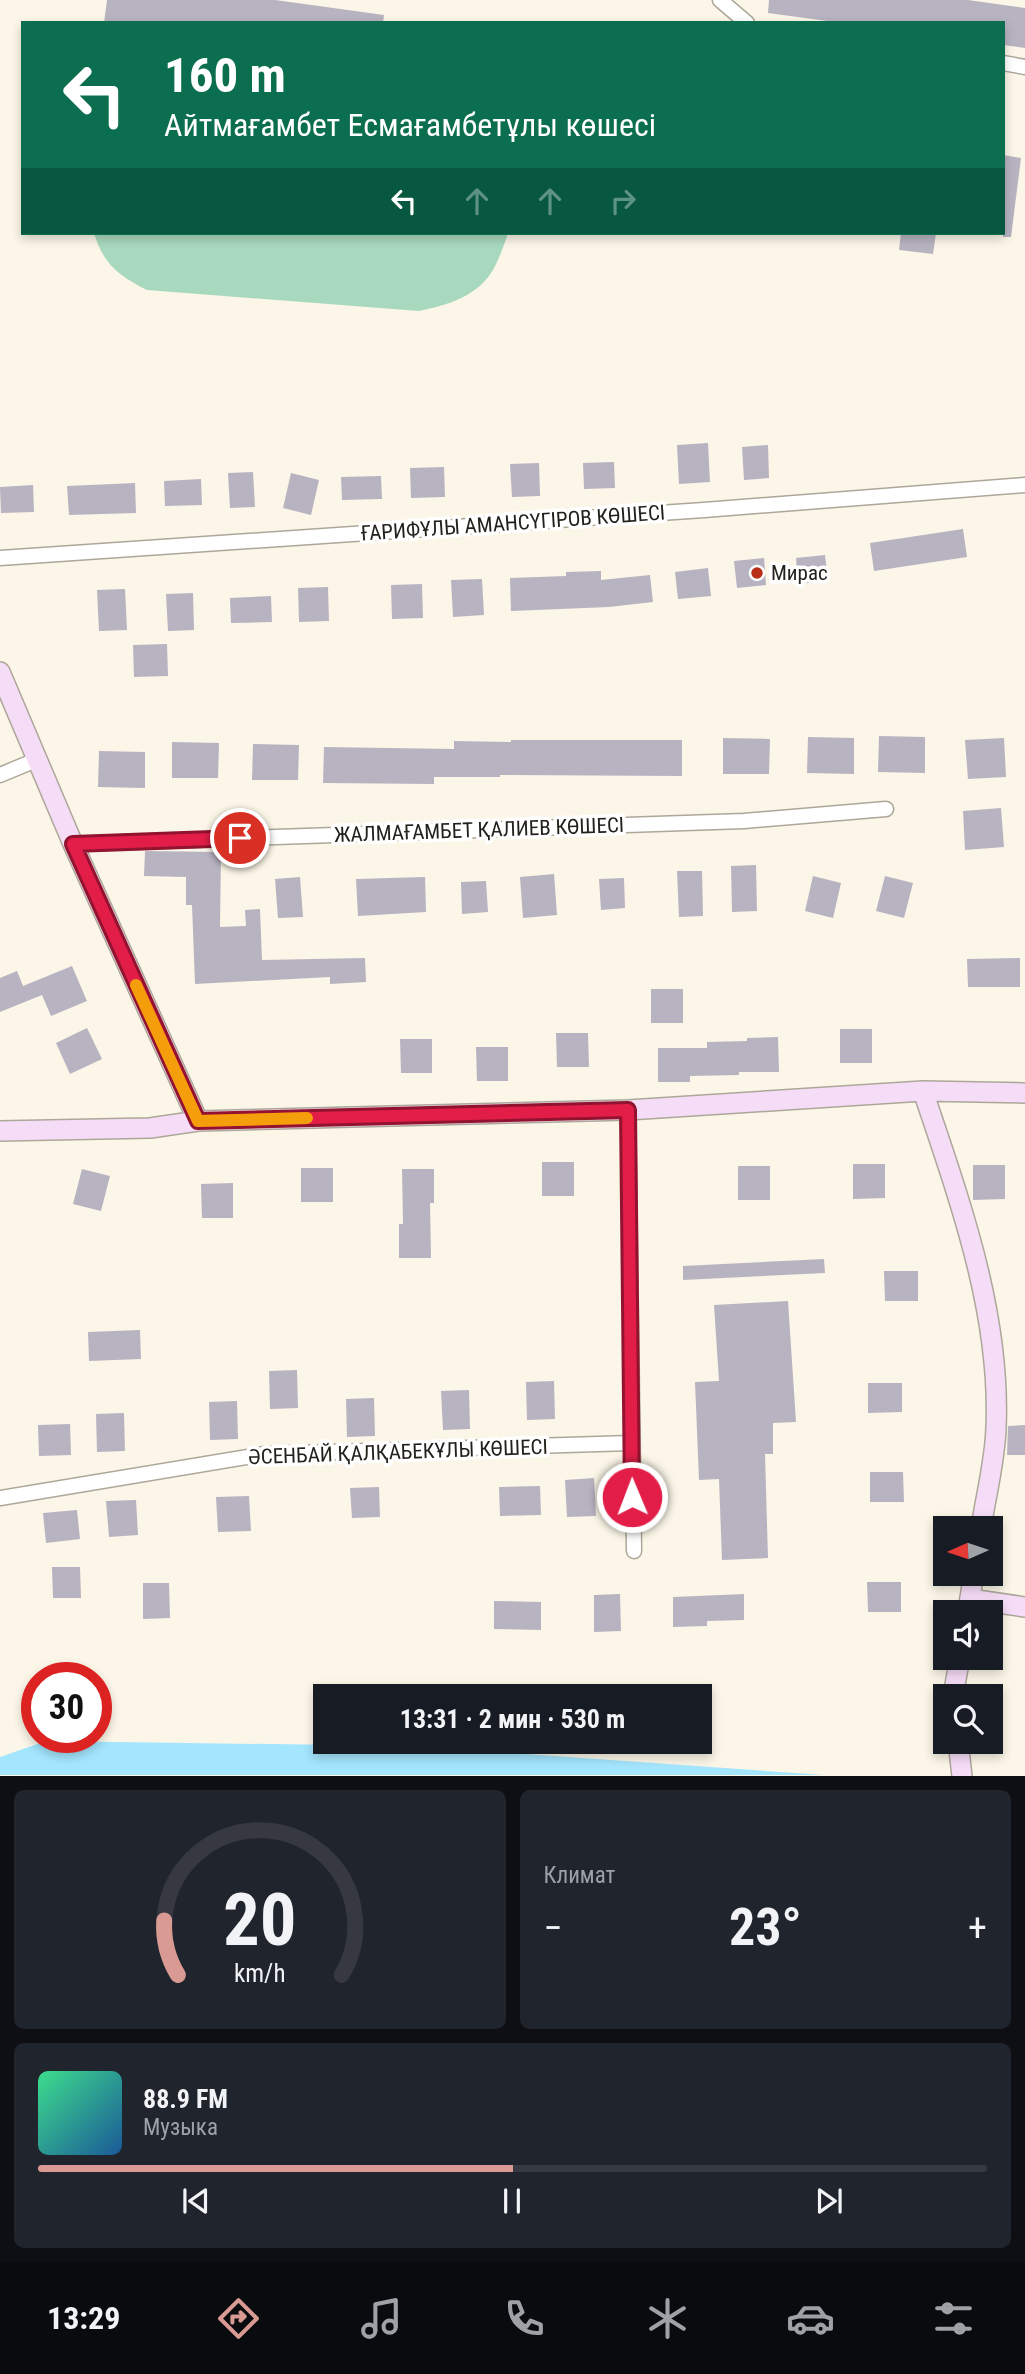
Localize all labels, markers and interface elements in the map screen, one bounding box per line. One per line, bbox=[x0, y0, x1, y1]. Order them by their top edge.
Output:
text: 160 m bbox=[164, 47, 286, 104]
icon: left bbox=[49, 49, 140, 140]
text: Айтмағамбет Есмағамбетұлы көшесі bbox=[164, 106, 656, 144]
icon: left bbox=[385, 182, 423, 220]
icon: ahead bbox=[458, 182, 496, 220]
icon: ahead bbox=[531, 182, 569, 220]
icon: right bbox=[604, 182, 642, 220]
street label: ҒАРИФҰЛЫ АМАНСҮГІРОВ КӨШЕСІ bbox=[360, 500, 666, 546]
place label: Мирас bbox=[771, 561, 828, 585]
marker: Мирас bbox=[749, 565, 765, 581]
pin bbox=[210, 808, 270, 868]
street label: ЖАЛМАҒАМБЕТ ҚАЛИЕВ КӨШЕСІ bbox=[334, 813, 624, 847]
icon: arrive bbox=[221, 819, 259, 857]
street label: ӘСЕНБАЙ ҚАЛҚАБЕКҰЛЫ КӨШЕСІ bbox=[248, 1435, 548, 1469]
position arrow bbox=[595, 1460, 669, 1534]
north arrow bbox=[933, 1516, 1003, 1586]
map controls bbox=[933, 1516, 1003, 1754]
button: sound bbox=[933, 1600, 1003, 1670]
speed limit sign: 30 bbox=[21, 1662, 112, 1753]
button: search bbox=[933, 1684, 1003, 1754]
text: 13:31 · 2 мин · 530 m bbox=[400, 1704, 625, 1734]
text: Климат bbox=[544, 1862, 615, 1889]
text: 20 bbox=[223, 1878, 297, 1964]
text: 23° bbox=[729, 1897, 802, 1958]
text: − bbox=[544, 1906, 563, 1950]
text: + bbox=[968, 1906, 987, 1950]
text: km/h bbox=[234, 1959, 285, 1988]
text: 88.9 FM bbox=[143, 2084, 228, 2114]
text: Музыка bbox=[143, 2114, 218, 2141]
icon: previous bbox=[177, 2182, 215, 2220]
icon: pause bbox=[493, 2182, 531, 2220]
icon: next bbox=[810, 2182, 848, 2220]
icon: directions bbox=[214, 2294, 263, 2343]
icon: music bbox=[357, 2294, 406, 2343]
icon: phone bbox=[500, 2294, 549, 2343]
icon: climate bbox=[643, 2294, 692, 2343]
icon: car bbox=[786, 2294, 835, 2343]
icon: filters bbox=[929, 2294, 978, 2343]
text: 13:29 bbox=[47, 2299, 120, 2337]

